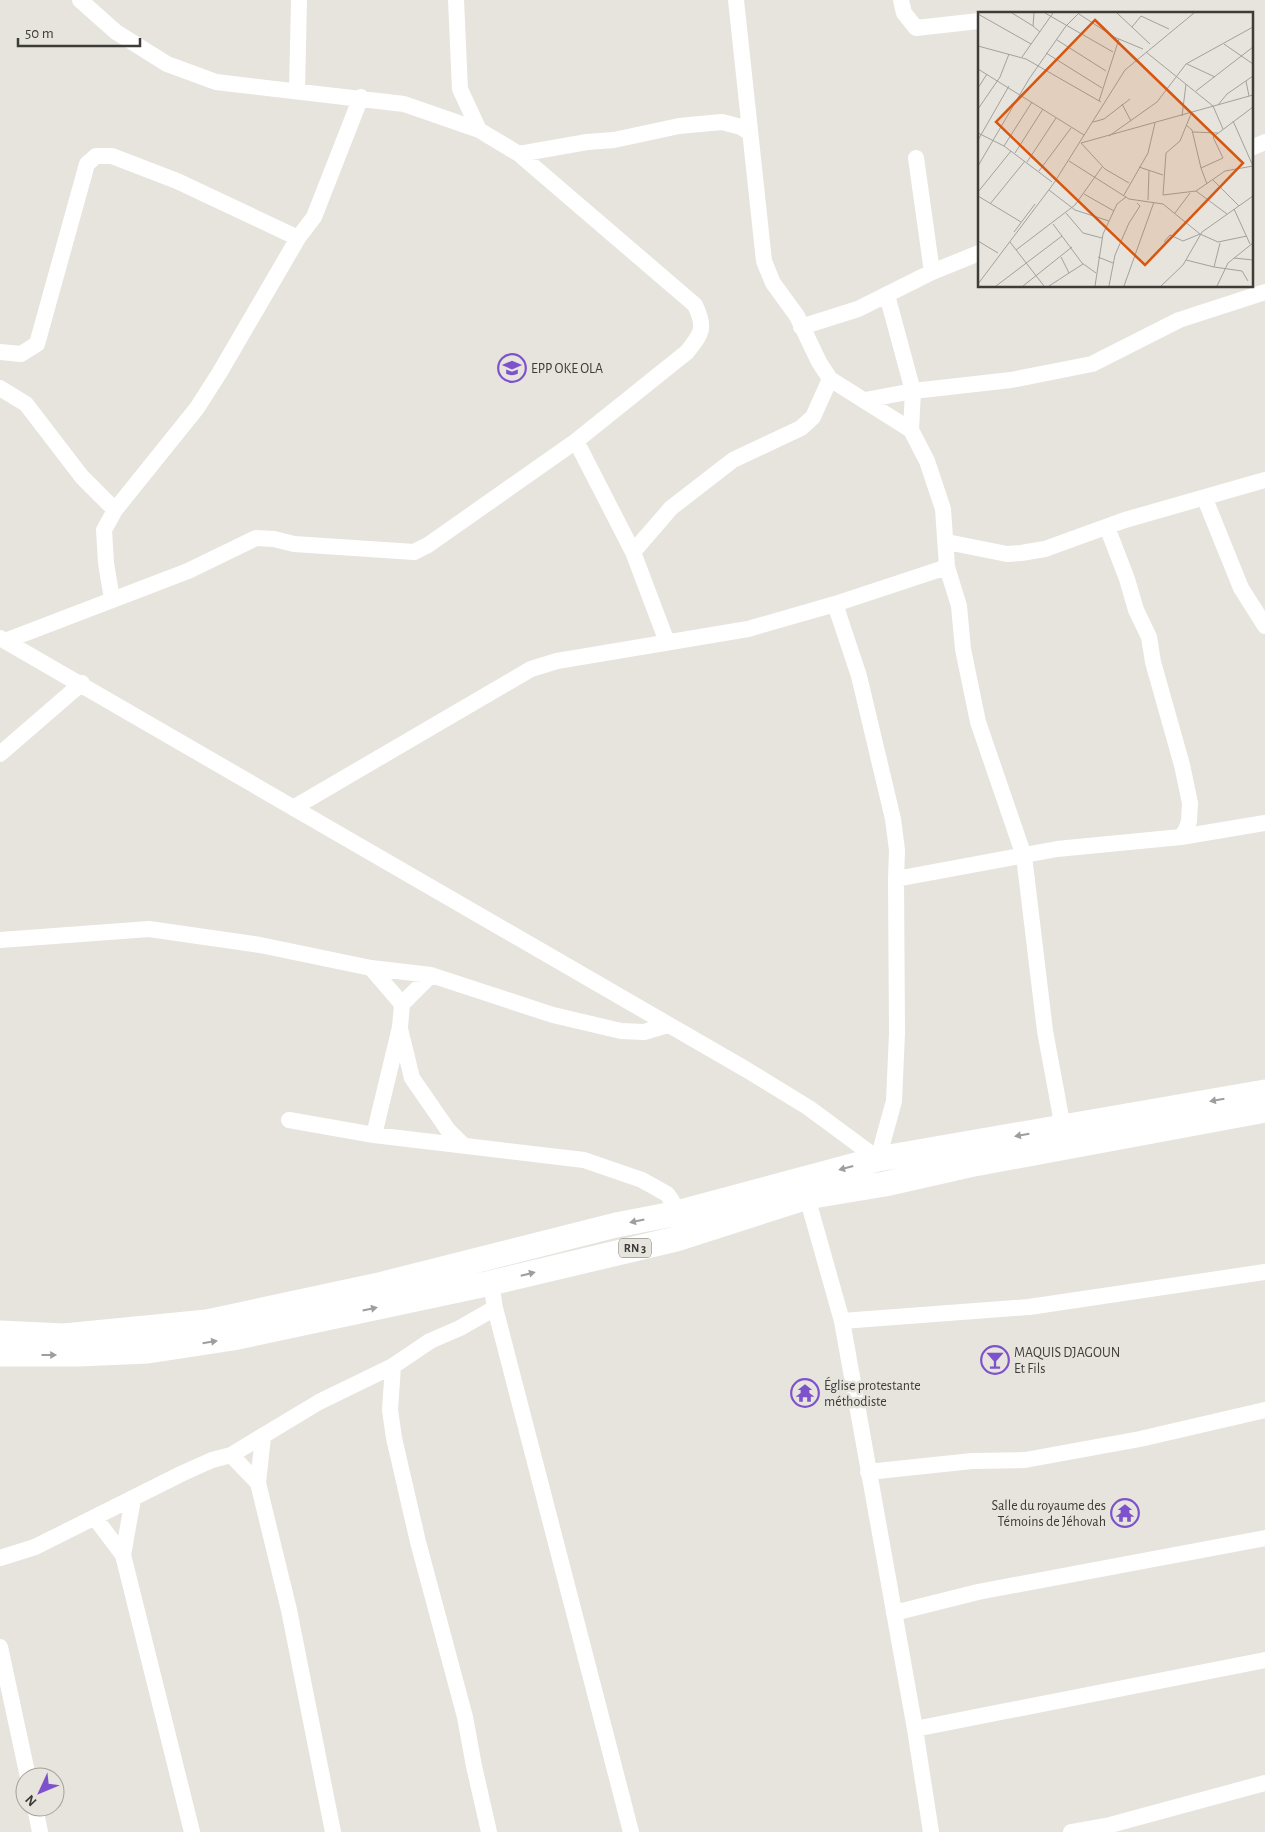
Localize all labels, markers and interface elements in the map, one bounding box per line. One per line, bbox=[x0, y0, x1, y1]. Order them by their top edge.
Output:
inset map bbox=[978, 12, 1252, 288]
scale bar bbox=[18, 15, 140, 47]
text: 50 m bbox=[25, 26, 54, 41]
school or university icon: EPP OKE OLA bbox=[497, 353, 527, 383]
place label: EPP OKE OLA bbox=[531, 362, 603, 376]
one-way arrow bbox=[1209, 1097, 1225, 1105]
one-way arrow bbox=[1014, 1131, 1030, 1139]
one-way arrow bbox=[838, 1164, 853, 1172]
one-way arrow bbox=[630, 1217, 645, 1225]
road number: RN 3 bbox=[619, 1238, 651, 1258]
one-way arrow bbox=[521, 1270, 536, 1278]
one-way arrow bbox=[362, 1305, 378, 1313]
one-way arrow bbox=[203, 1337, 219, 1345]
bar icon: MAQUIS DJAGOUN Et Fils bbox=[980, 1345, 1010, 1375]
place label: MAQUIS DJAGOUN Et Fils bbox=[1014, 1346, 1120, 1376]
one-way arrow bbox=[41, 1351, 57, 1359]
place label: Église protestante méthodiste bbox=[824, 1376, 921, 1409]
temple icon: Église protestante méthodiste bbox=[790, 1378, 820, 1408]
temple icon: Salle du royaume des Témoins de Jéhovah bbox=[1110, 1498, 1140, 1528]
place label: Salle du royaume des Témoins de Jéhovah bbox=[992, 1499, 1106, 1529]
north arrow bbox=[15, 1767, 65, 1817]
text: N bbox=[23, 1792, 40, 1809]

